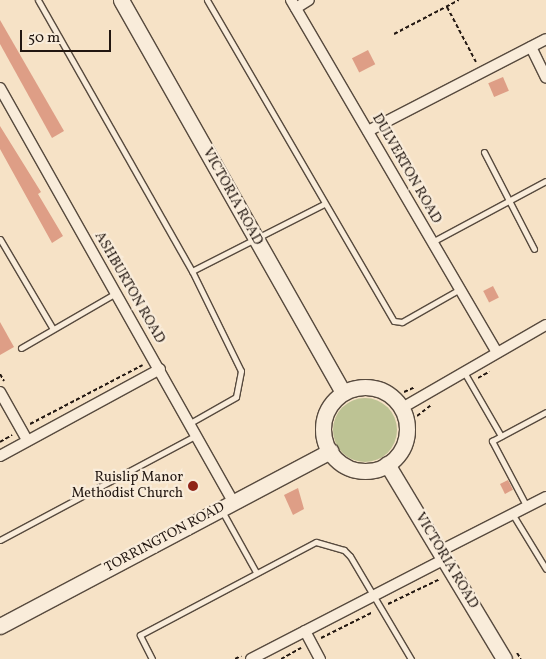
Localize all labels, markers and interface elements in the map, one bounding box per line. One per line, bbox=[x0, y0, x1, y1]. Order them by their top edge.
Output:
scale bar bbox=[22, 20, 114, 52]
text: 50 m bbox=[28, 28, 60, 49]
street label: DULVERTON ROAD bbox=[368, 111, 444, 227]
street label: VICTORIA ROAD bbox=[198, 145, 266, 249]
street label: ASHBURTON ROAD bbox=[90, 229, 168, 347]
place label: Ruislip Manor Methodist Church bbox=[72, 470, 183, 502]
marker: Ruislip Manor Methodist Church bbox=[187, 480, 199, 492]
street label: TORRINGTON ROAD bbox=[102, 499, 228, 577]
street label: VICTORIA ROAD bbox=[411, 510, 481, 612]

